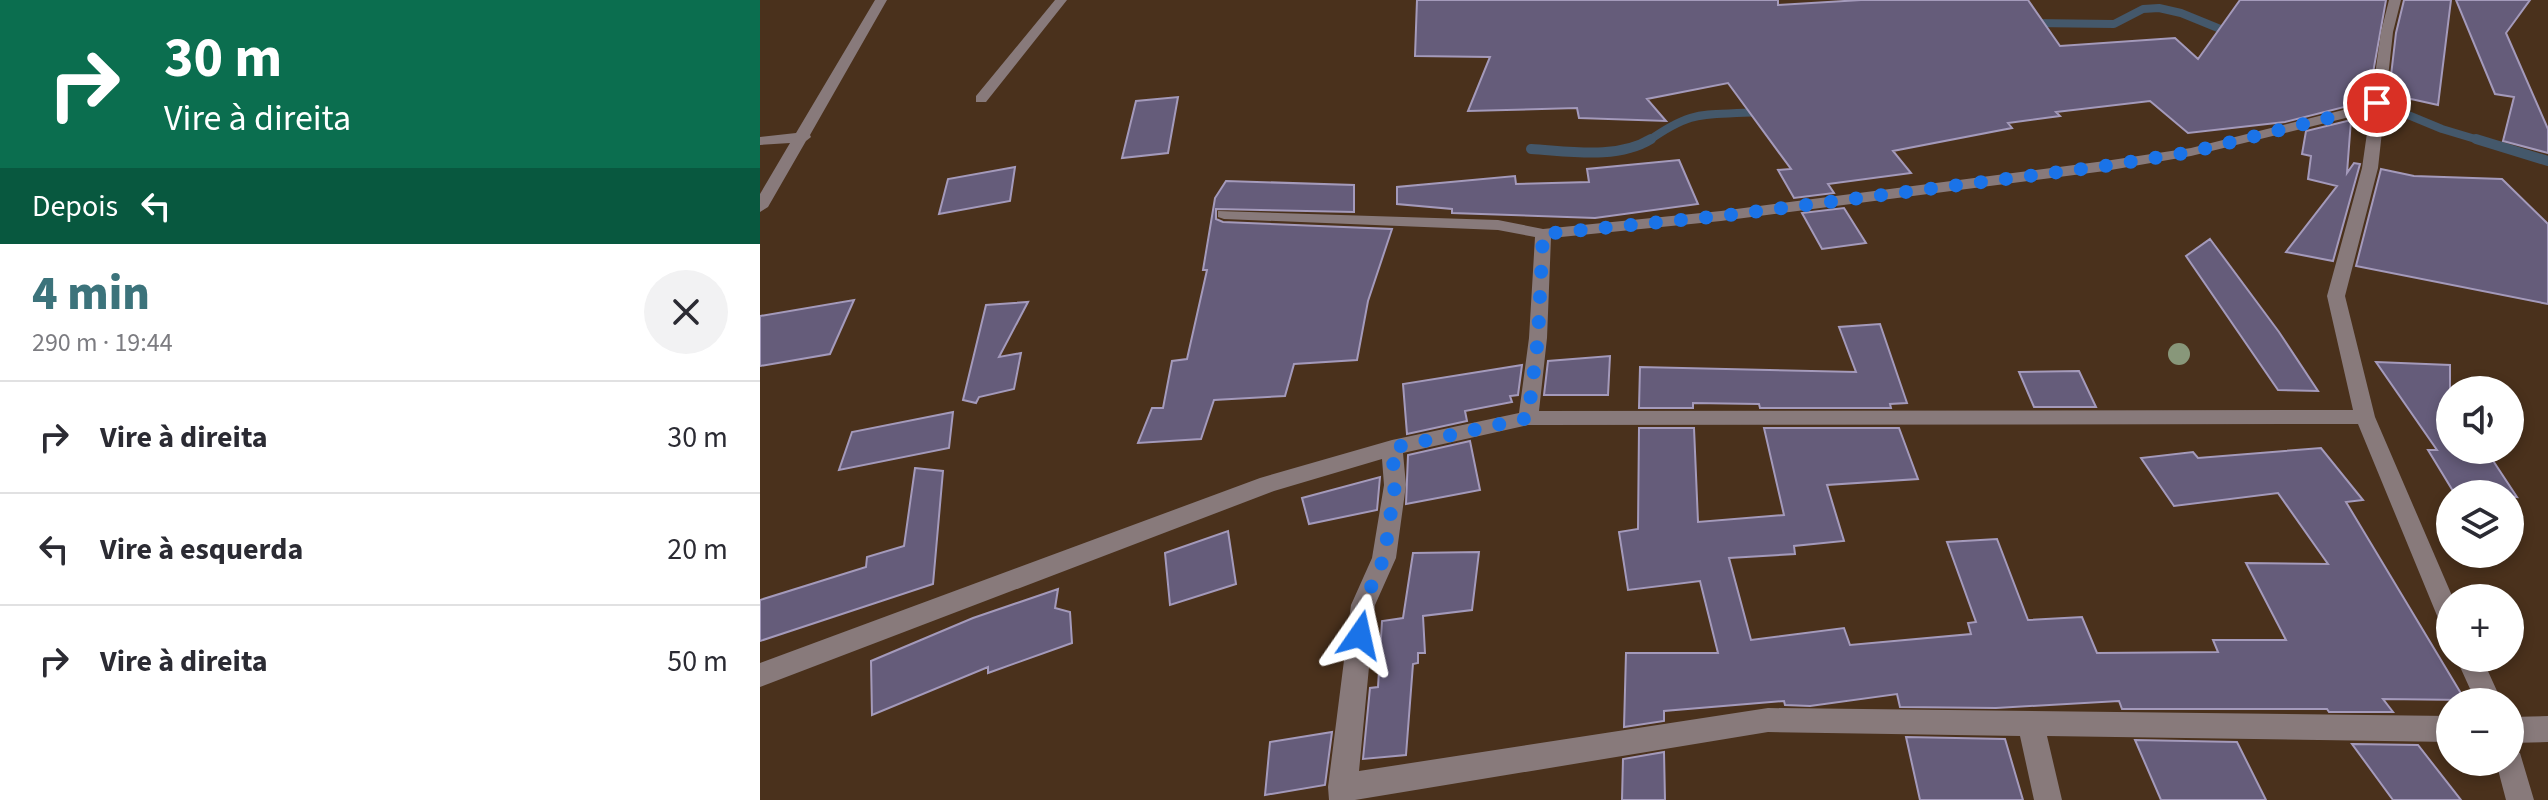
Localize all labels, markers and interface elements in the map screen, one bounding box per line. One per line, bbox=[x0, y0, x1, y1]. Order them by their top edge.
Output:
text: 30 m bbox=[164, 19, 282, 98]
icon: right bbox=[32, 32, 136, 136]
pin bbox=[2343, 69, 2411, 137]
icon: arrive bbox=[2355, 81, 2399, 125]
text: Vire à direita bbox=[164, 93, 351, 144]
icon: left bbox=[134, 184, 178, 228]
text: Depois bbox=[32, 185, 118, 228]
text: 4 min bbox=[32, 260, 150, 328]
button: close bbox=[644, 270, 728, 354]
text: 290 m · 19:44 bbox=[32, 324, 173, 361]
map controls bbox=[2436, 376, 2524, 776]
button: sound bbox=[2436, 376, 2524, 464]
icon: right bbox=[32, 415, 76, 459]
text: Vire à direita bbox=[100, 416, 268, 459]
text: 30 m bbox=[667, 416, 728, 459]
button: layers bbox=[2436, 480, 2524, 568]
icon: left bbox=[32, 527, 76, 571]
text: Vire à esquerda bbox=[100, 528, 303, 571]
text: 20 m bbox=[667, 528, 728, 571]
button: + bbox=[2436, 584, 2524, 672]
position arrow bbox=[1318, 593, 1402, 677]
icon: right bbox=[32, 639, 76, 683]
text: Vire à direita bbox=[100, 640, 268, 683]
text: 50 m bbox=[667, 640, 728, 683]
button: − bbox=[2436, 688, 2524, 776]

